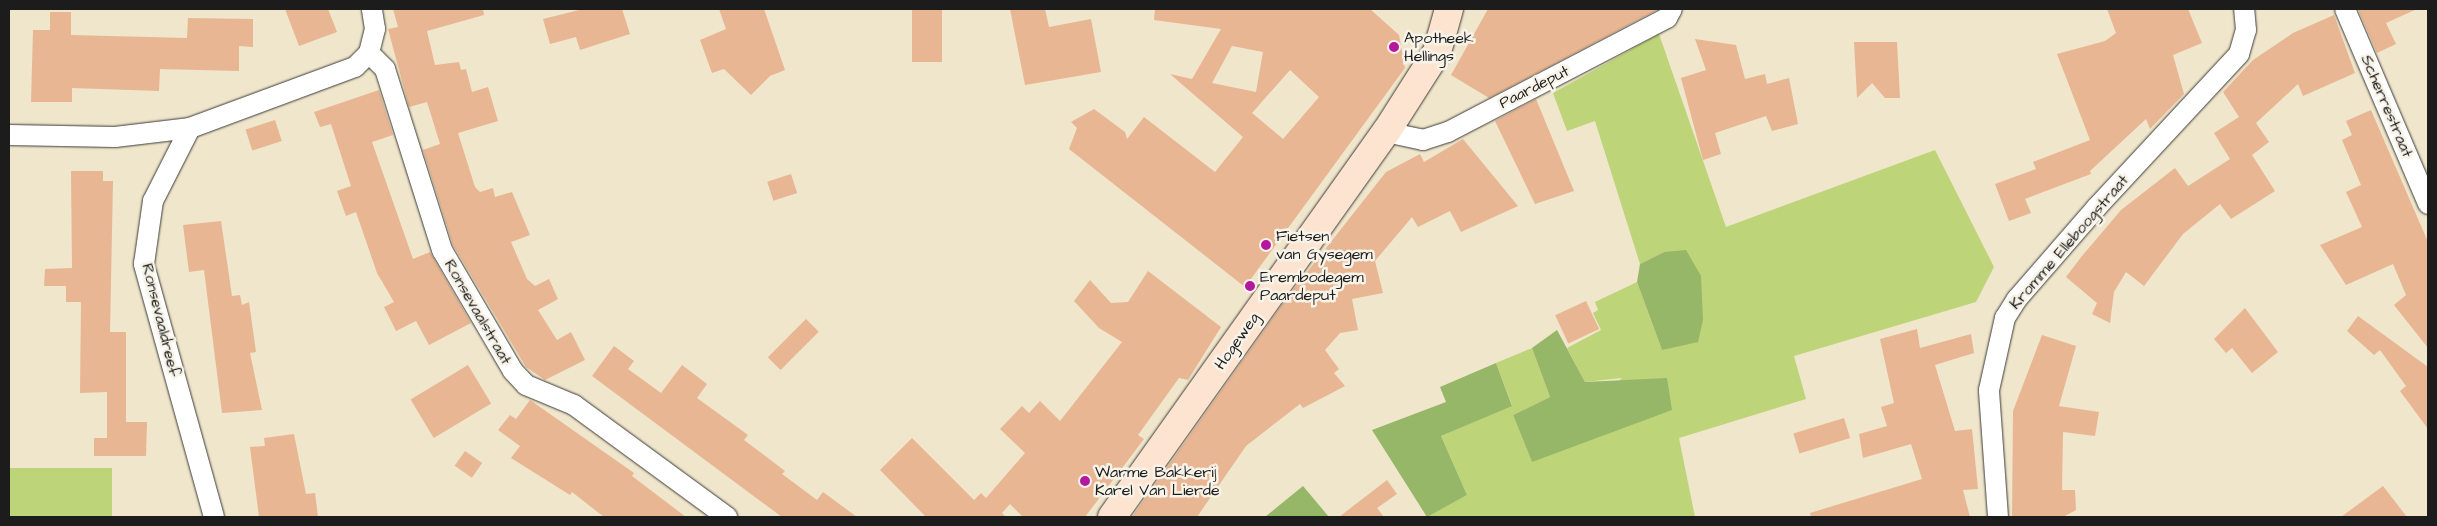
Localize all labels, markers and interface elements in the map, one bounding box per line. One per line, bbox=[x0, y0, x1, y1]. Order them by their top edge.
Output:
place label: Apotheek Hellings bbox=[1404, 28, 1474, 66]
marker: Apotheek Hellings bbox=[1388, 41, 1400, 53]
street label: Scherrestraat bbox=[2357, 52, 2417, 160]
street label: Paardeput bbox=[1496, 61, 1572, 113]
street label: Kromme Elleboogstraat bbox=[2005, 171, 2133, 313]
place label: Fietsen van Gysegem bbox=[1276, 226, 1373, 264]
marker: Fietsen van Gysegem bbox=[1260, 239, 1272, 251]
street label: Ronsevaalstraat bbox=[440, 256, 516, 368]
street label: Ronsevaaldreef bbox=[138, 261, 184, 379]
place label: Erembodegem Paardeput bbox=[1260, 267, 1364, 305]
marker: Erembodegem Paardeput bbox=[1244, 280, 1256, 292]
street label: Hogeweg bbox=[1210, 309, 1264, 373]
place label: Warme Bakkerij Karel Van Lierde bbox=[1095, 462, 1220, 500]
marker: Warme Bakkerij Karel Van Lierde bbox=[1079, 475, 1091, 487]

